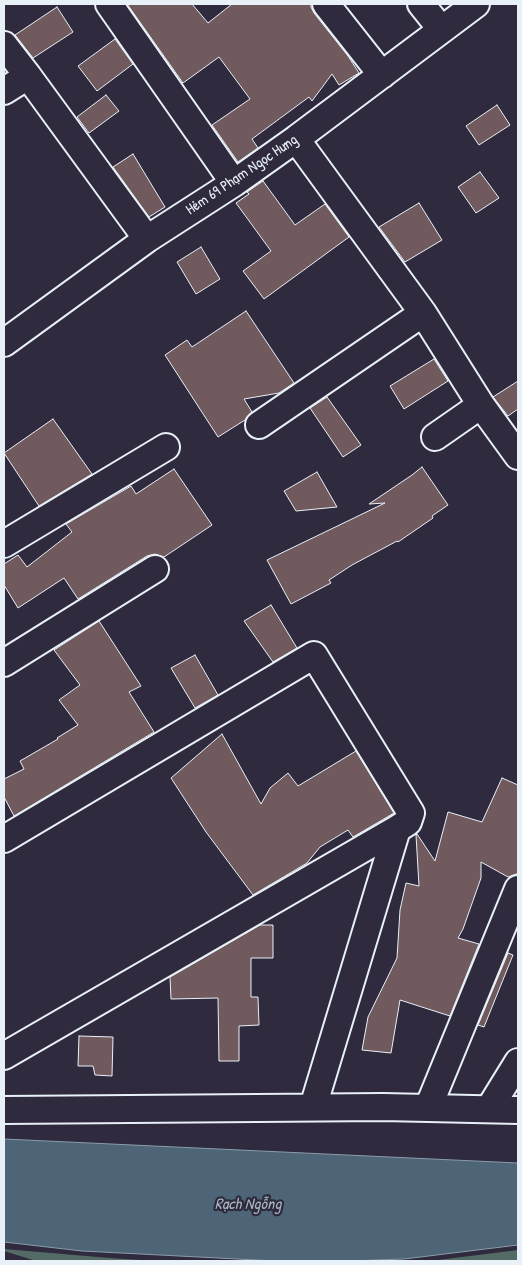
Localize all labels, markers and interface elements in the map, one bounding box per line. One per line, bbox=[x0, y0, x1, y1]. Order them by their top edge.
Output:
street label: Hẻm 69 Phạm Ngọc Hưng bbox=[183, 131, 301, 219]
water label: Rạch Ngỗng bbox=[215, 1195, 281, 1215]

